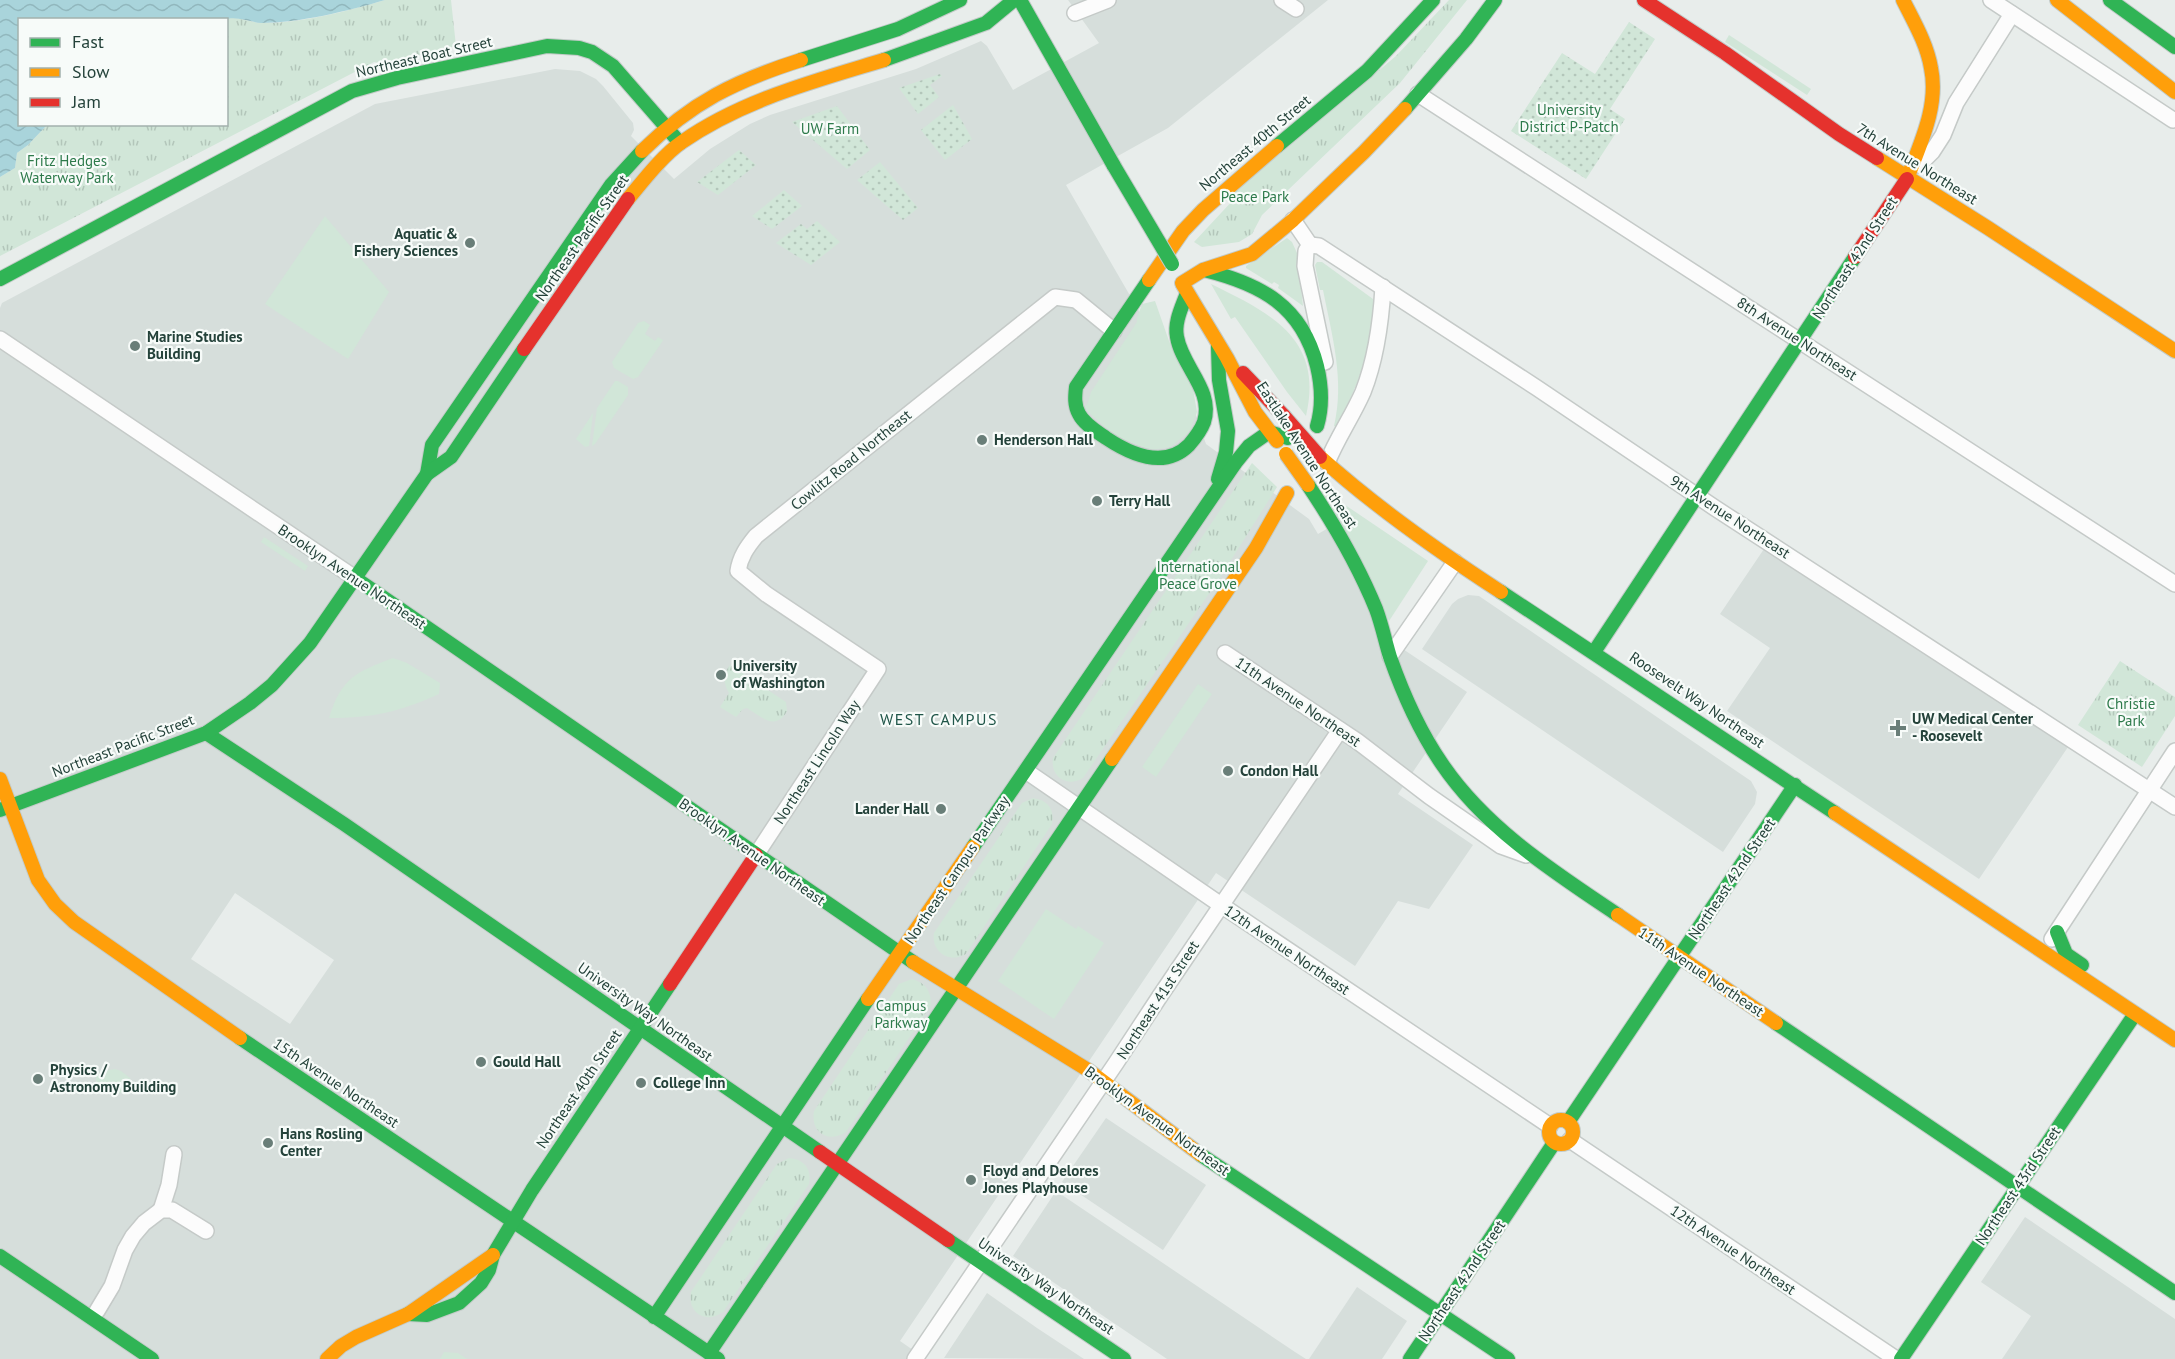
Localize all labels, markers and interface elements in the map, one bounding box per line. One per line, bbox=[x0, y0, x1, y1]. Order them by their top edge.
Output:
legend bbox=[18, 18, 228, 126]
text: Fast bbox=[72, 30, 104, 53]
street label: Northeast Boat Street bbox=[354, 32, 494, 81]
text: Slow bbox=[72, 60, 110, 83]
text: Jam bbox=[71, 90, 101, 113]
street label: Northeast 40th Street bbox=[1195, 91, 1314, 195]
park label: University District P-Patch bbox=[1519, 100, 1619, 136]
park label: UW Farm bbox=[801, 119, 859, 138]
street label: 7th Avenue Northeast bbox=[1853, 119, 1981, 208]
park label: Fritz Hedges Waterway Park bbox=[20, 151, 115, 187]
street label: Northeast Pacific Street bbox=[531, 171, 632, 305]
park label: Peace Park bbox=[1221, 187, 1290, 206]
street label: Northeast 42nd Street bbox=[1808, 193, 1901, 323]
place label: Aquatic & Fishery Sciences bbox=[354, 224, 458, 260]
marker: Aquatic & Fishery Sciences bbox=[463, 236, 477, 250]
street label: 8th Avenue Northeast bbox=[1734, 293, 1861, 384]
place label: Marine Studies Building bbox=[147, 327, 243, 363]
marker: Marine Studies Building bbox=[128, 339, 142, 353]
street label: Eastlake Avenue Northeast bbox=[1253, 378, 1362, 532]
street label: Cowlitz Road Northeast bbox=[786, 405, 915, 514]
place label: Henderson Hall bbox=[994, 430, 1094, 449]
marker: Henderson Hall bbox=[975, 433, 989, 447]
street label: 9th Avenue Northeast bbox=[1667, 471, 1794, 562]
place label: Terry Hall bbox=[1109, 491, 1171, 510]
marker: Terry Hall bbox=[1090, 494, 1104, 508]
street label: Brooklyn Avenue Northeast bbox=[275, 520, 430, 633]
park label: International Peace Grove bbox=[1156, 557, 1240, 593]
street label: Roosevelt Way Northeast bbox=[1626, 647, 1768, 752]
street label: 11th Avenue Northeast bbox=[1232, 652, 1365, 751]
place label: University of Washington bbox=[733, 656, 825, 692]
marker: University of Washington bbox=[714, 668, 728, 682]
park label: Christie Park bbox=[2107, 694, 2155, 730]
street label: Northeast Lincoln Way bbox=[769, 696, 864, 827]
district label: WEST CAMPUS bbox=[880, 709, 998, 729]
place label: UW Medical Center - Roosevelt bbox=[1912, 709, 2034, 745]
street label: Northeast Pacific Street bbox=[49, 710, 196, 781]
marker: UW Medical Center - Roosevelt bbox=[1889, 719, 1907, 737]
place label: Condon Hall bbox=[1240, 761, 1319, 780]
marker: Condon Hall bbox=[1221, 764, 1235, 778]
street label: Northeast Campus Parkway bbox=[900, 792, 1013, 948]
street label: Brooklyn Avenue Northeast bbox=[675, 794, 829, 909]
place label: Lander Hall bbox=[855, 799, 930, 818]
marker: Lander Hall bbox=[934, 802, 948, 816]
street label: Northeast 42nd Street bbox=[1684, 814, 1779, 943]
street label: 12th Avenue Northeast bbox=[1221, 900, 1354, 999]
street label: 11th Avenue Northeast bbox=[1635, 922, 1768, 1021]
street label: Northeast 41st Street bbox=[1112, 937, 1203, 1063]
street label: University Way Northeast bbox=[574, 958, 716, 1065]
park label: Campus Parkway bbox=[874, 996, 928, 1032]
street label: Northeast 40th Street bbox=[532, 1026, 625, 1152]
street label: 15th Avenue Northeast bbox=[270, 1033, 403, 1132]
place label: Gould Hall bbox=[493, 1052, 561, 1071]
marker: Gould Hall bbox=[474, 1055, 488, 1069]
place label: Physics / Astronomy Building bbox=[50, 1060, 176, 1096]
street label: Brooklyn Avenue Northeast bbox=[1081, 1062, 1233, 1180]
marker: Physics / Astronomy Building bbox=[31, 1072, 45, 1086]
place label: College Inn bbox=[653, 1073, 725, 1092]
marker: College Inn bbox=[634, 1076, 648, 1090]
street label: Northeast 43rd Street bbox=[1971, 1123, 2064, 1249]
place label: Hans Rosling Center bbox=[280, 1124, 363, 1160]
marker: Hans Rosling Center bbox=[261, 1136, 275, 1150]
place label: Floyd and Delores Jones Playhouse bbox=[982, 1161, 1098, 1197]
marker: Floyd and Delores Jones Playhouse bbox=[964, 1173, 978, 1187]
street label: 12th Avenue Northeast bbox=[1667, 1200, 1800, 1299]
street label: Northeast 42nd Street bbox=[1414, 1216, 1509, 1345]
street label: University Way Northeast bbox=[974, 1233, 1118, 1338]

